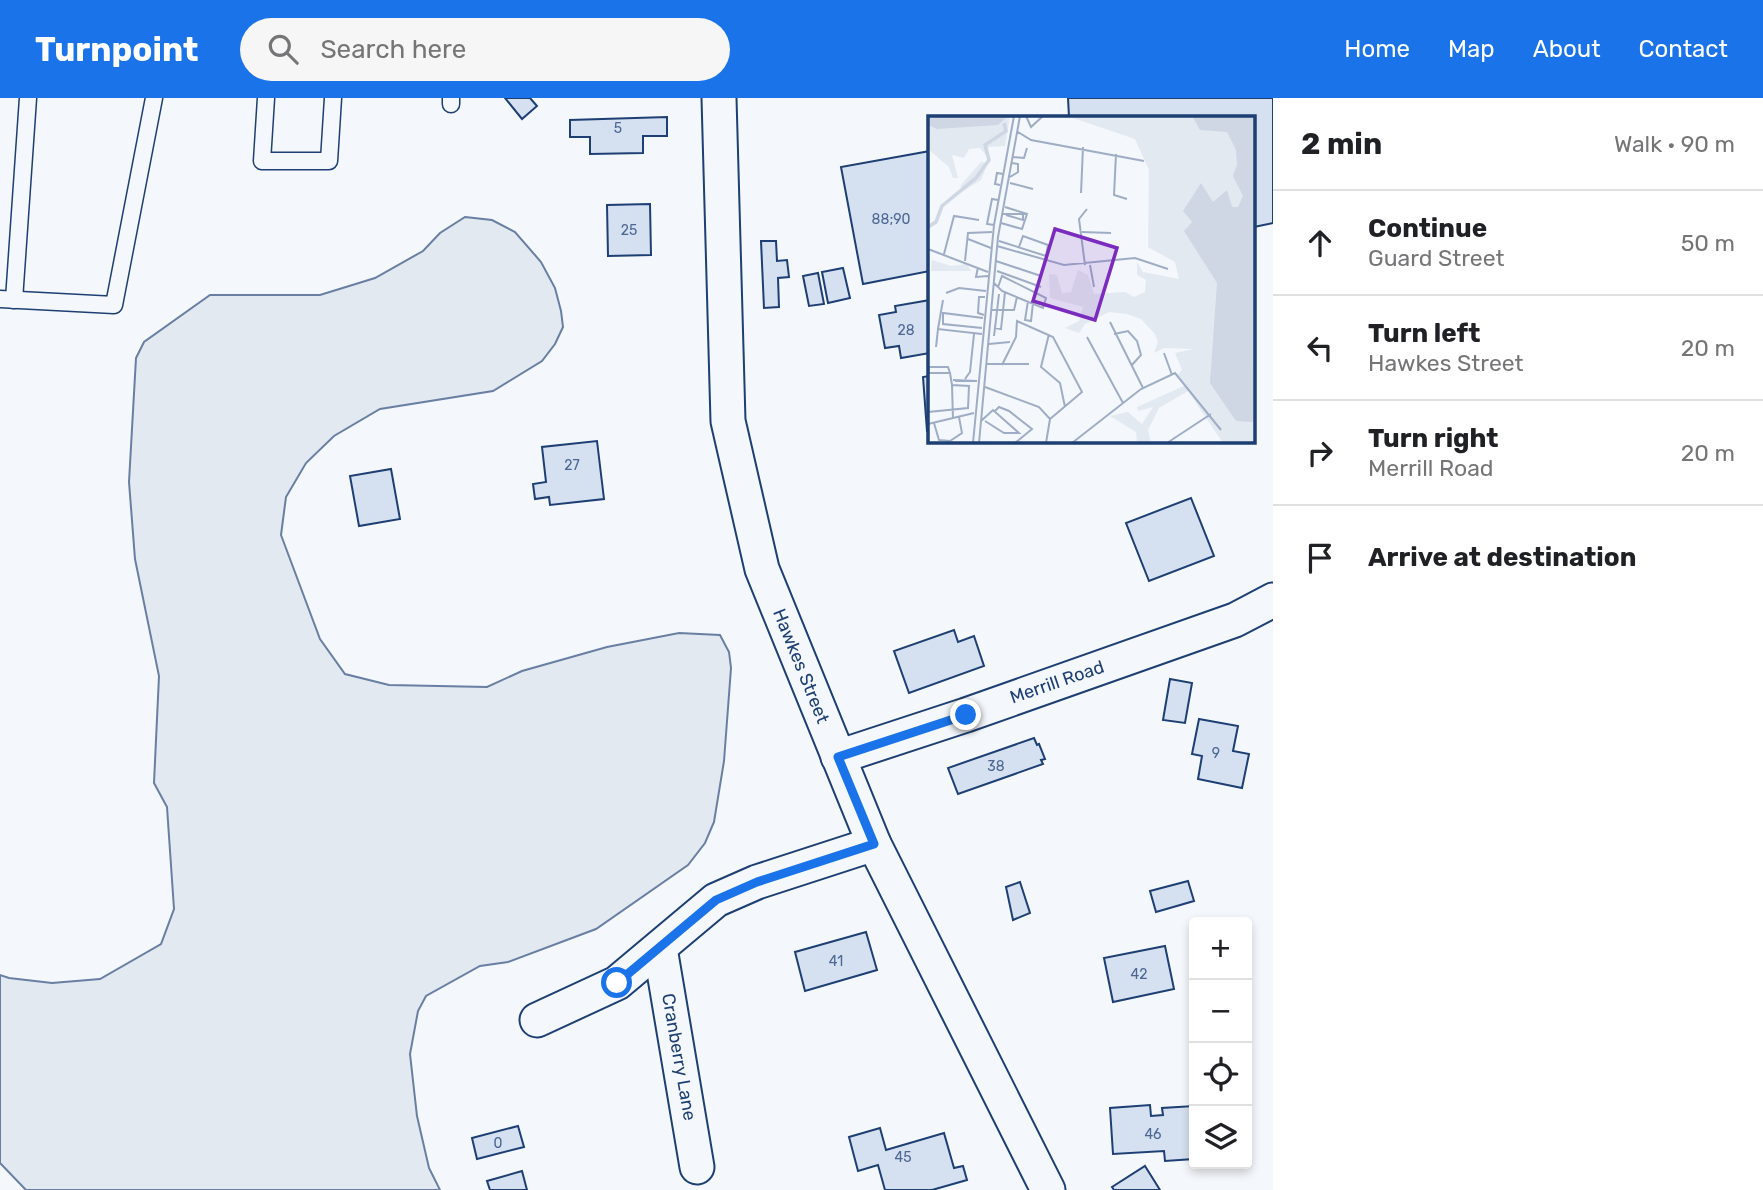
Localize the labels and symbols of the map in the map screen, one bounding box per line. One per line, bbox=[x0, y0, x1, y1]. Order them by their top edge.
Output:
inset map bbox=[928, 116, 1256, 443]
house number: 5 bbox=[614, 120, 622, 137]
house number: 88;90 bbox=[872, 211, 911, 228]
house number: 25 bbox=[621, 222, 637, 239]
house number: 28 bbox=[897, 322, 915, 339]
house number: 27 bbox=[564, 457, 580, 474]
street label: Hawkes Street bbox=[768, 605, 834, 727]
street label: Merrill Road bbox=[1007, 656, 1107, 708]
route end bbox=[950, 699, 981, 730]
house number: 9 bbox=[1212, 745, 1220, 762]
house number: 38 bbox=[987, 758, 1005, 775]
house number: 41 bbox=[829, 953, 843, 970]
house number: 42 bbox=[1131, 966, 1147, 983]
route start bbox=[601, 967, 632, 998]
street label: Cranberry Lane bbox=[657, 992, 701, 1122]
house number: 46 bbox=[1144, 1126, 1162, 1143]
house number: 0 bbox=[494, 1135, 503, 1152]
house number: 45 bbox=[894, 1149, 912, 1166]

